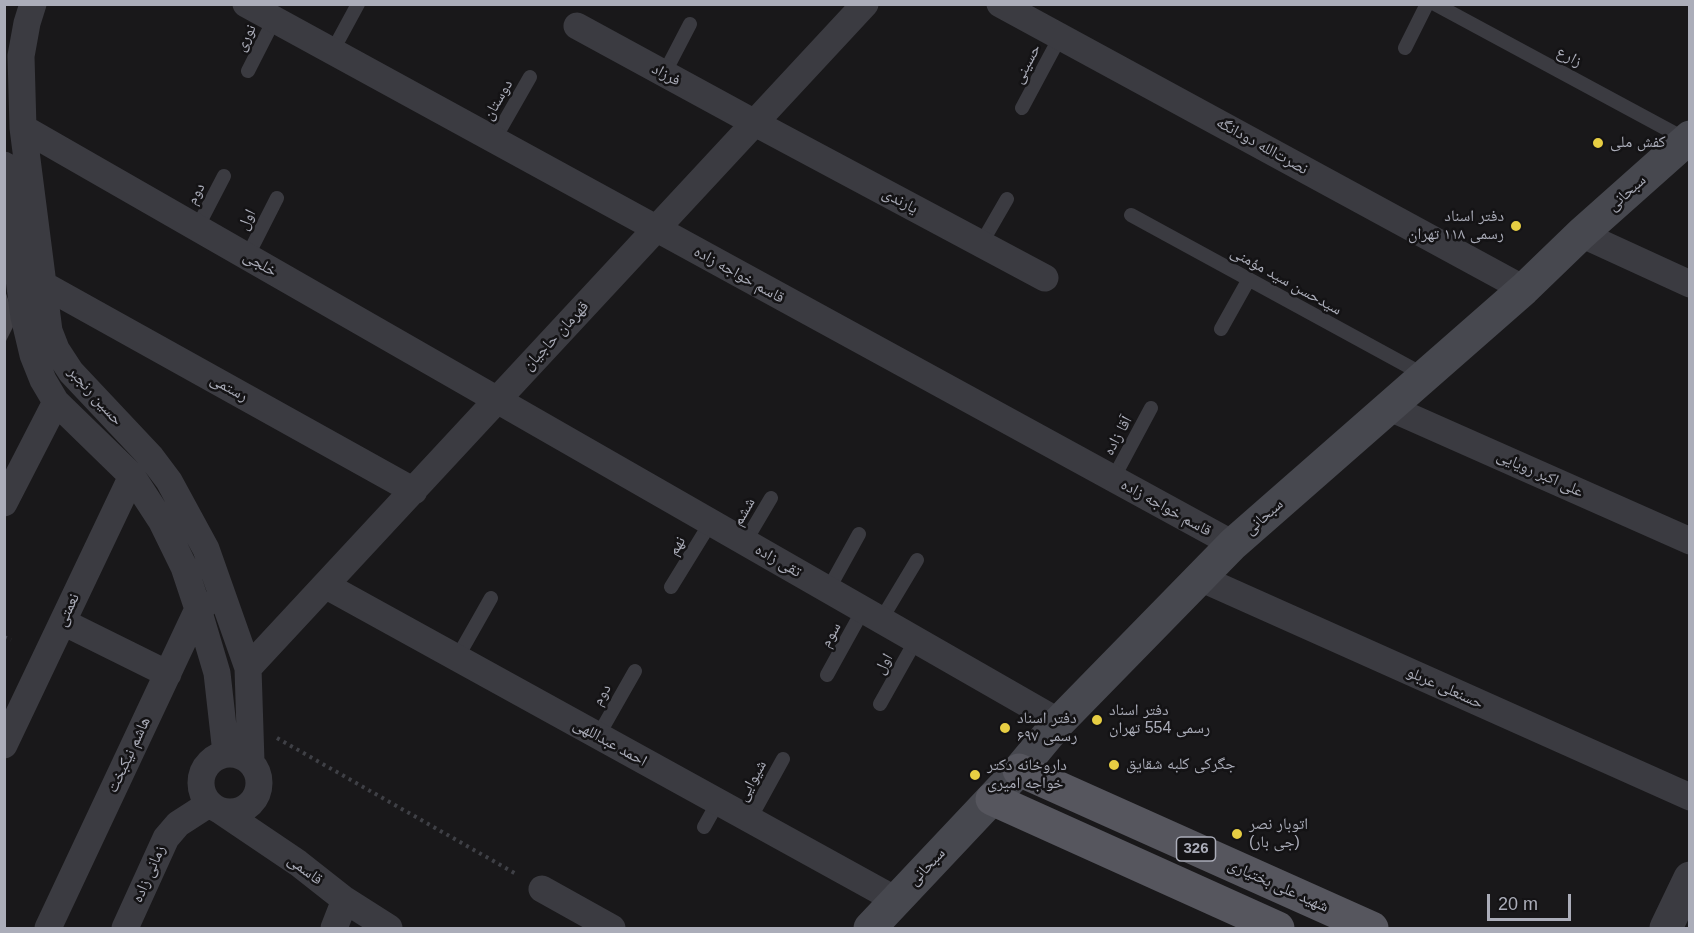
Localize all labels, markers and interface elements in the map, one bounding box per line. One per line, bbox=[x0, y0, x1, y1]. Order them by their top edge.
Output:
street label: نوری bbox=[231, 21, 261, 55]
street label: حسینی bbox=[1009, 41, 1045, 87]
street label: زارع bbox=[1553, 42, 1585, 72]
street label: فرزاد bbox=[648, 59, 684, 91]
street label: دوستان bbox=[479, 76, 517, 124]
street label: نصرت‌الله دودانگه bbox=[1213, 113, 1311, 179]
place label: کفش ملی bbox=[1610, 133, 1666, 153]
marker: کفش ملی bbox=[1591, 136, 1605, 150]
street label: سبحانی bbox=[1604, 171, 1650, 215]
street label: دوم bbox=[182, 180, 210, 208]
street label: یارندی bbox=[879, 184, 921, 218]
street label: اول bbox=[234, 206, 260, 234]
place label: دفتر اسناد رسمی ۱۱۸ تهران bbox=[1408, 207, 1504, 245]
marker: دفتر اسناد رسمی ۱۱۸ تهران bbox=[1509, 219, 1523, 233]
street label: قاسم خواجه زاده bbox=[690, 242, 788, 308]
street label: سیدحسن سید مؤمنی bbox=[1227, 242, 1345, 320]
street label: خلجی bbox=[240, 247, 280, 281]
street label: قهرمان حاجیان bbox=[519, 297, 593, 375]
street label: حسین رنجبر bbox=[64, 363, 126, 429]
street label: رستمی bbox=[207, 370, 251, 406]
street label: آقا زاده bbox=[1099, 413, 1137, 459]
street label: علی اکبر رویایی bbox=[1494, 446, 1586, 502]
street label: قاسم خواجه زاده bbox=[1117, 475, 1215, 541]
street label: ششم bbox=[728, 494, 760, 530]
street label: سبحانی bbox=[1241, 495, 1287, 539]
street label: نهم bbox=[664, 533, 690, 559]
street label: تقی زاده bbox=[751, 540, 805, 582]
street label: نعمتی bbox=[52, 590, 84, 630]
street label: سوم bbox=[816, 619, 846, 651]
street label: اول bbox=[870, 650, 898, 678]
street label: حسنعلی عربلو bbox=[1404, 663, 1486, 713]
street label: دوم bbox=[588, 681, 616, 709]
place label: دفتر اسناد رسمی 554 تهران bbox=[1109, 701, 1210, 739]
place label: دفتر اسناد رسمی ۶۹۷ bbox=[1017, 709, 1077, 747]
marker: دفتر اسناد رسمی 554 تهران bbox=[1090, 713, 1104, 727]
street label: هاشم نیکبخت bbox=[103, 714, 155, 796]
street label: احمد عبداللهی bbox=[570, 715, 650, 771]
marker: دفتر اسناد رسمی ۶۹۷ bbox=[998, 721, 1012, 735]
place label: جگرکی کلبه شقایق bbox=[1126, 755, 1235, 775]
place label: داروخانه دکتر خواجه امیری bbox=[987, 756, 1067, 794]
street label: شیوایی bbox=[733, 757, 771, 805]
marker: جگرکی کلبه شقایق bbox=[1107, 758, 1121, 772]
marker: داروخانه دکتر خواجه امیری bbox=[968, 768, 982, 782]
place label: اتوبار نصر (جی بار) bbox=[1249, 815, 1308, 853]
marker: اتوبار نصر (جی بار) bbox=[1230, 827, 1244, 841]
road number: 326 bbox=[1176, 837, 1216, 861]
street label: زمانی زاده bbox=[128, 842, 170, 906]
street label: سبحانی bbox=[904, 844, 950, 890]
street label: قاسمی bbox=[284, 851, 326, 889]
street label: شهید علی بختیاری bbox=[1225, 855, 1331, 917]
scale bar bbox=[1490, 882, 1574, 920]
text: 20 m bbox=[1498, 894, 1538, 914]

